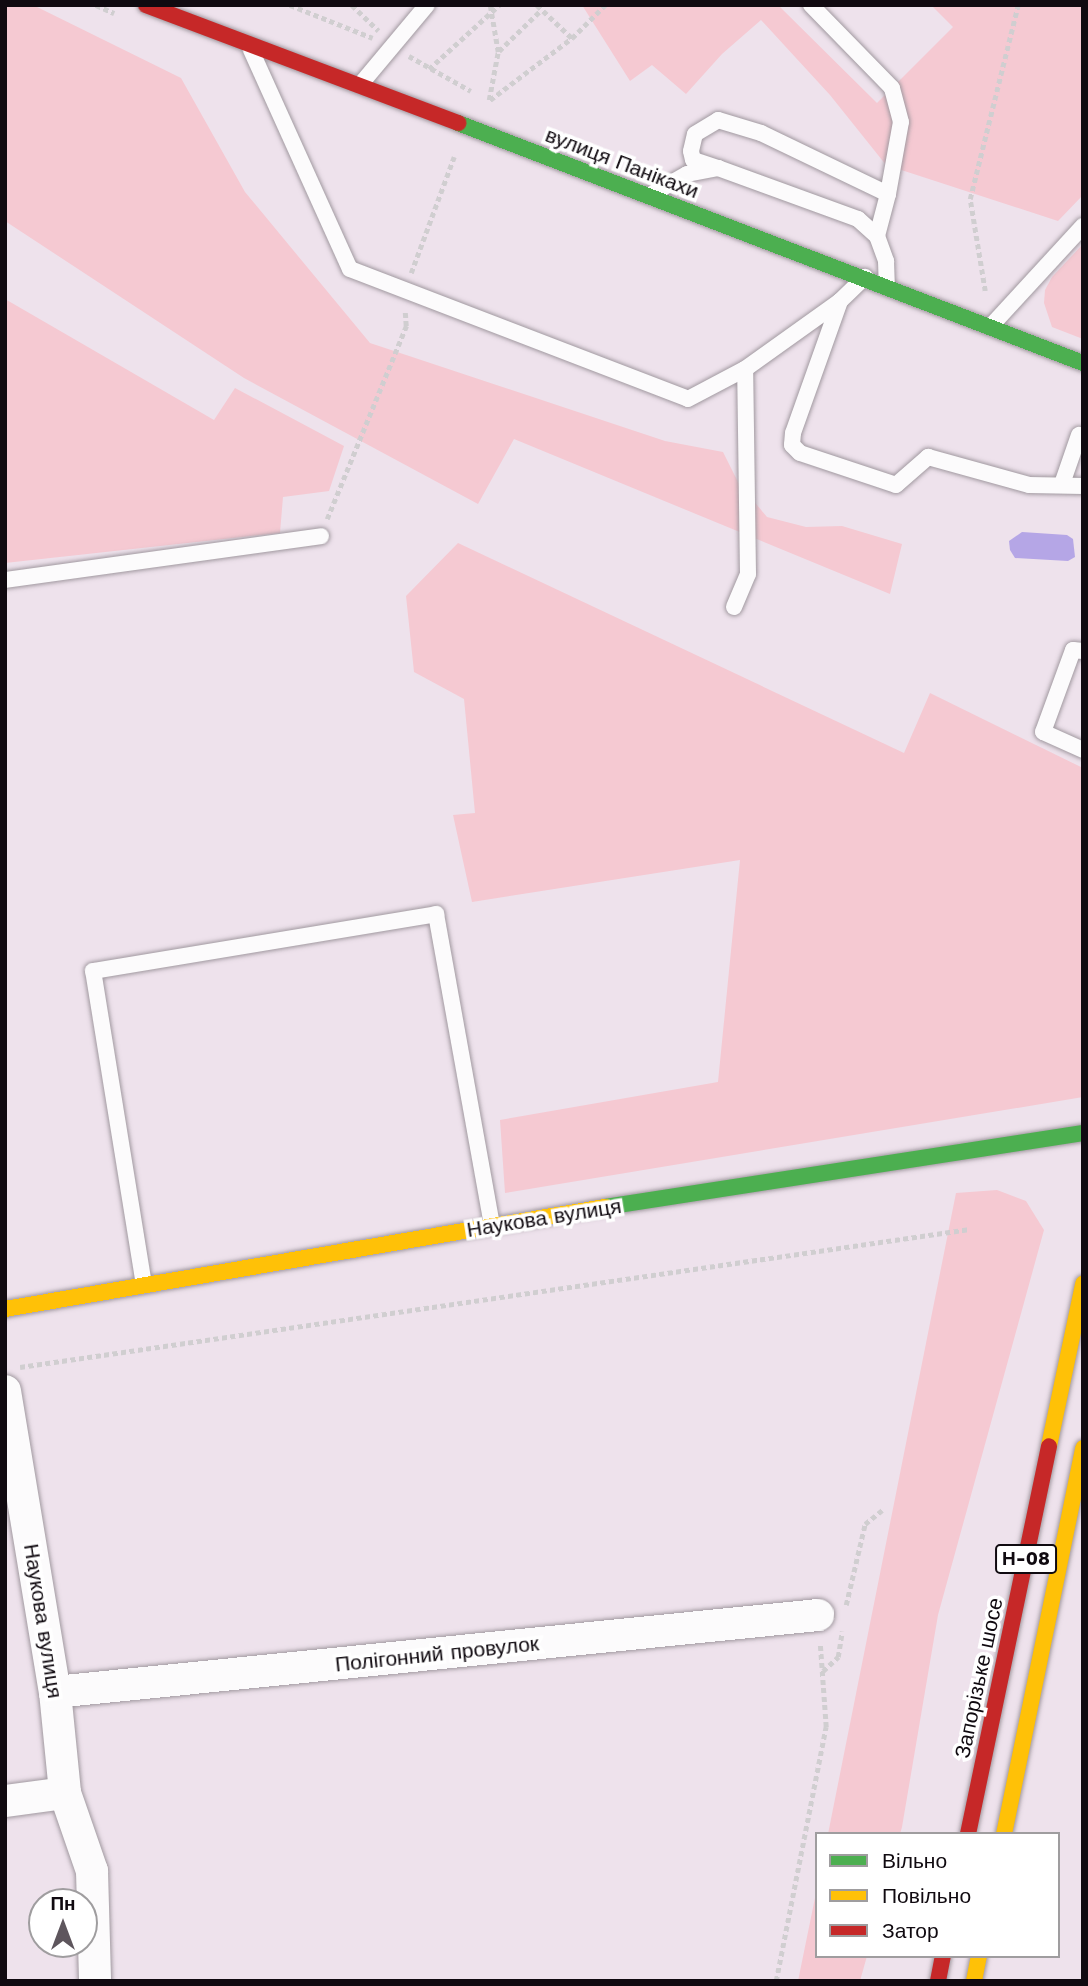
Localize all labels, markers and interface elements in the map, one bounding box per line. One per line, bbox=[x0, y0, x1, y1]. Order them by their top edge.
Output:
street label: вулиця Панікахи bbox=[542, 122, 702, 204]
street label: Наукова вулиця bbox=[465, 1193, 623, 1243]
street label: Наукова вулиця bbox=[18, 1542, 68, 1700]
road number: Н-08 bbox=[995, 1544, 1058, 1574]
street label: Запорізьке шосе bbox=[950, 1596, 1008, 1760]
street label: Полігонний провулок bbox=[334, 1631, 540, 1677]
legend bbox=[815, 1832, 1060, 1958]
text: Вільно bbox=[882, 1848, 947, 1873]
text: Повільно bbox=[882, 1883, 971, 1908]
north arrow bbox=[28, 1888, 98, 1958]
text: Пн bbox=[50, 1892, 76, 1915]
text: Затор bbox=[882, 1918, 939, 1943]

